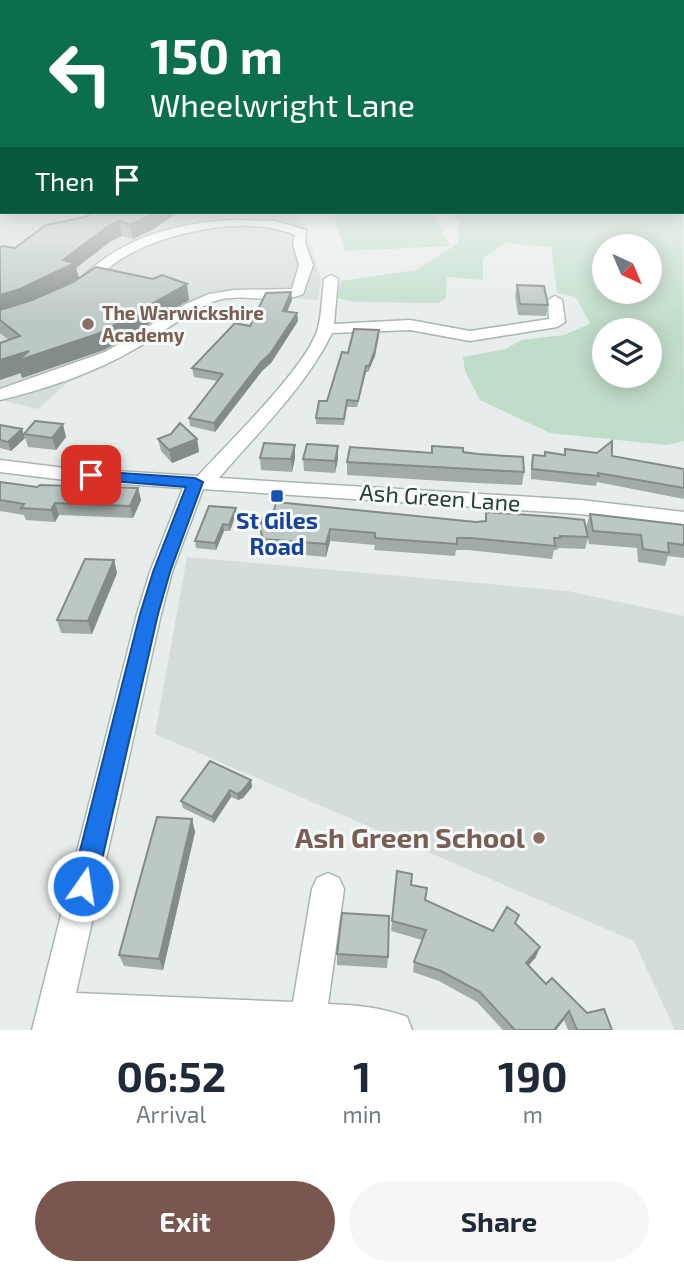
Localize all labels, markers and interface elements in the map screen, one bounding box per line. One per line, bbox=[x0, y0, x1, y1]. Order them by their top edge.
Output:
text: 150 m bbox=[150, 25, 283, 84]
icon: left bbox=[35, 28, 126, 119]
text: Wheelwright Lane bbox=[150, 85, 415, 123]
icon: arrive bbox=[108, 161, 146, 199]
text: Then bbox=[35, 165, 94, 196]
north arrow bbox=[592, 234, 662, 304]
map controls bbox=[592, 234, 662, 388]
place label: The Warwickshire Academy bbox=[102, 301, 264, 347]
marker: The Warwickshire Academy bbox=[80, 316, 96, 332]
button: layers bbox=[592, 318, 662, 388]
pin bbox=[61, 445, 121, 505]
icon: arrive bbox=[72, 456, 110, 494]
street label: Ash Green Lane bbox=[359, 477, 521, 517]
marker: St Giles Road bbox=[269, 488, 285, 504]
place label: St Giles Road bbox=[236, 506, 318, 560]
place label: Ash Green School bbox=[295, 820, 526, 854]
marker: Ash Green School bbox=[531, 830, 547, 846]
position arrow bbox=[46, 849, 120, 923]
text: 06:52 bbox=[116, 1050, 226, 1100]
text: 1 bbox=[353, 1050, 371, 1100]
text: 190 bbox=[498, 1050, 568, 1100]
text: Arrival bbox=[136, 1100, 206, 1128]
text: min bbox=[342, 1100, 382, 1128]
text: m bbox=[523, 1100, 543, 1128]
button: Exit bbox=[35, 1181, 335, 1261]
button: Share bbox=[349, 1181, 649, 1261]

